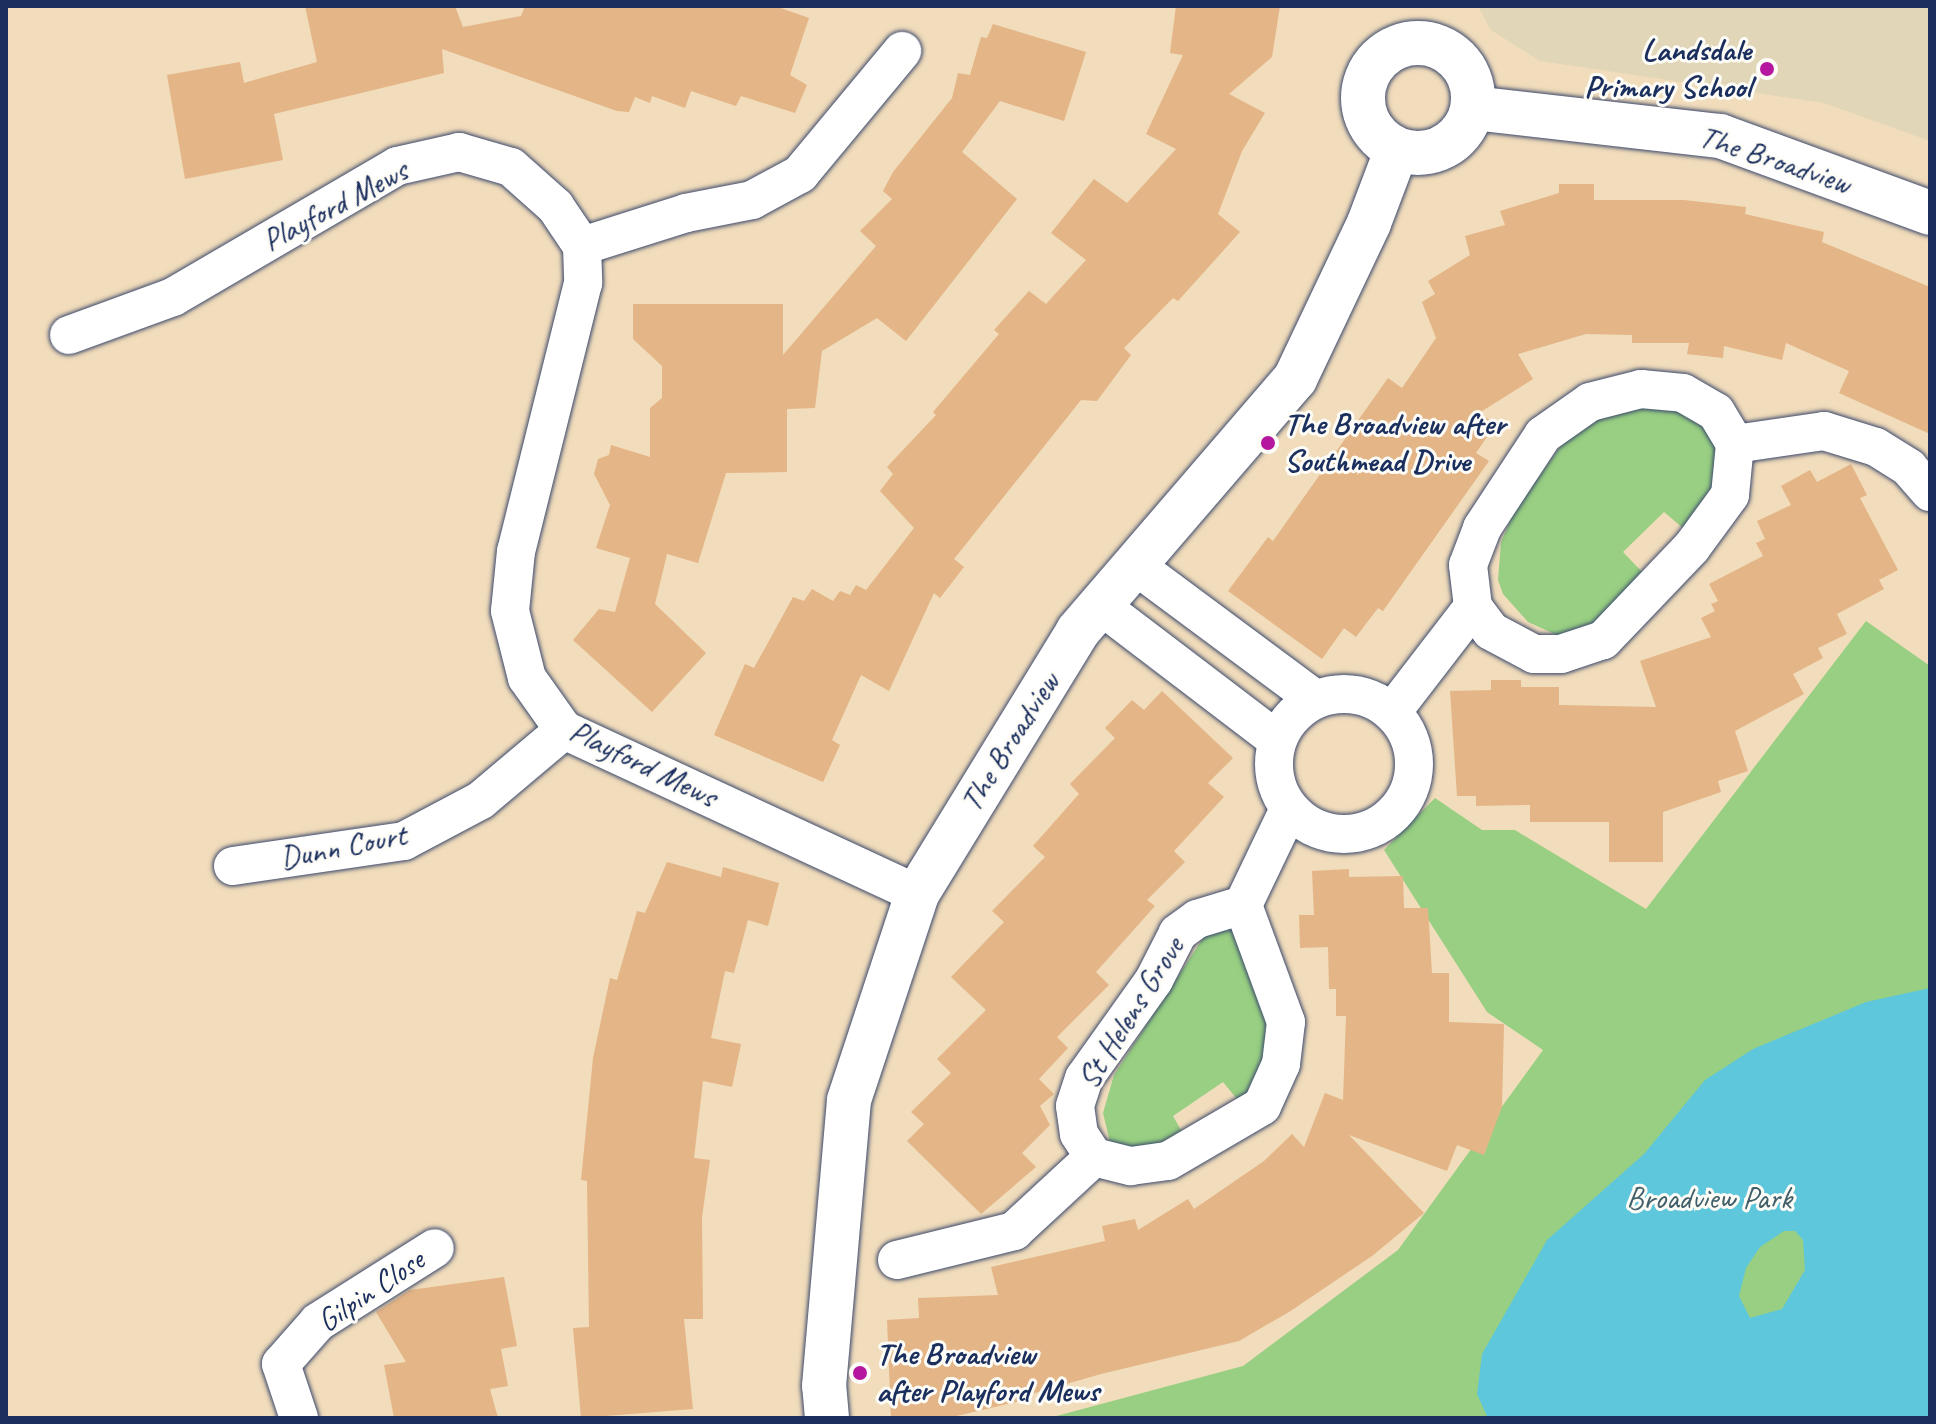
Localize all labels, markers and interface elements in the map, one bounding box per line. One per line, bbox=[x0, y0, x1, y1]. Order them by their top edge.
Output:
place label: Landsdale Primary School bbox=[1585, 32, 1751, 107]
marker: Landsdale Primary School bbox=[1758, 60, 1776, 78]
street label: The Broadview bbox=[1695, 118, 1855, 202]
street label: Playford Mews bbox=[256, 152, 414, 260]
place label: The Broadview after Southmead Drive bbox=[1284, 406, 1506, 481]
marker: The Broadview after Southmead Drive bbox=[1259, 434, 1277, 452]
street label: The Broadview bbox=[952, 665, 1068, 819]
street label: Playford Mews bbox=[563, 712, 723, 816]
street label: Dunn Court bbox=[277, 816, 409, 878]
street label: St Helens Grove bbox=[1069, 930, 1193, 1096]
park label: Broadview Park bbox=[1626, 1179, 1792, 1217]
street label: Gilpin Close bbox=[310, 1241, 432, 1341]
place label: The Broadview after Playford Mews bbox=[876, 1336, 1100, 1411]
marker: The Broadview after Playford Mews bbox=[851, 1364, 869, 1382]

